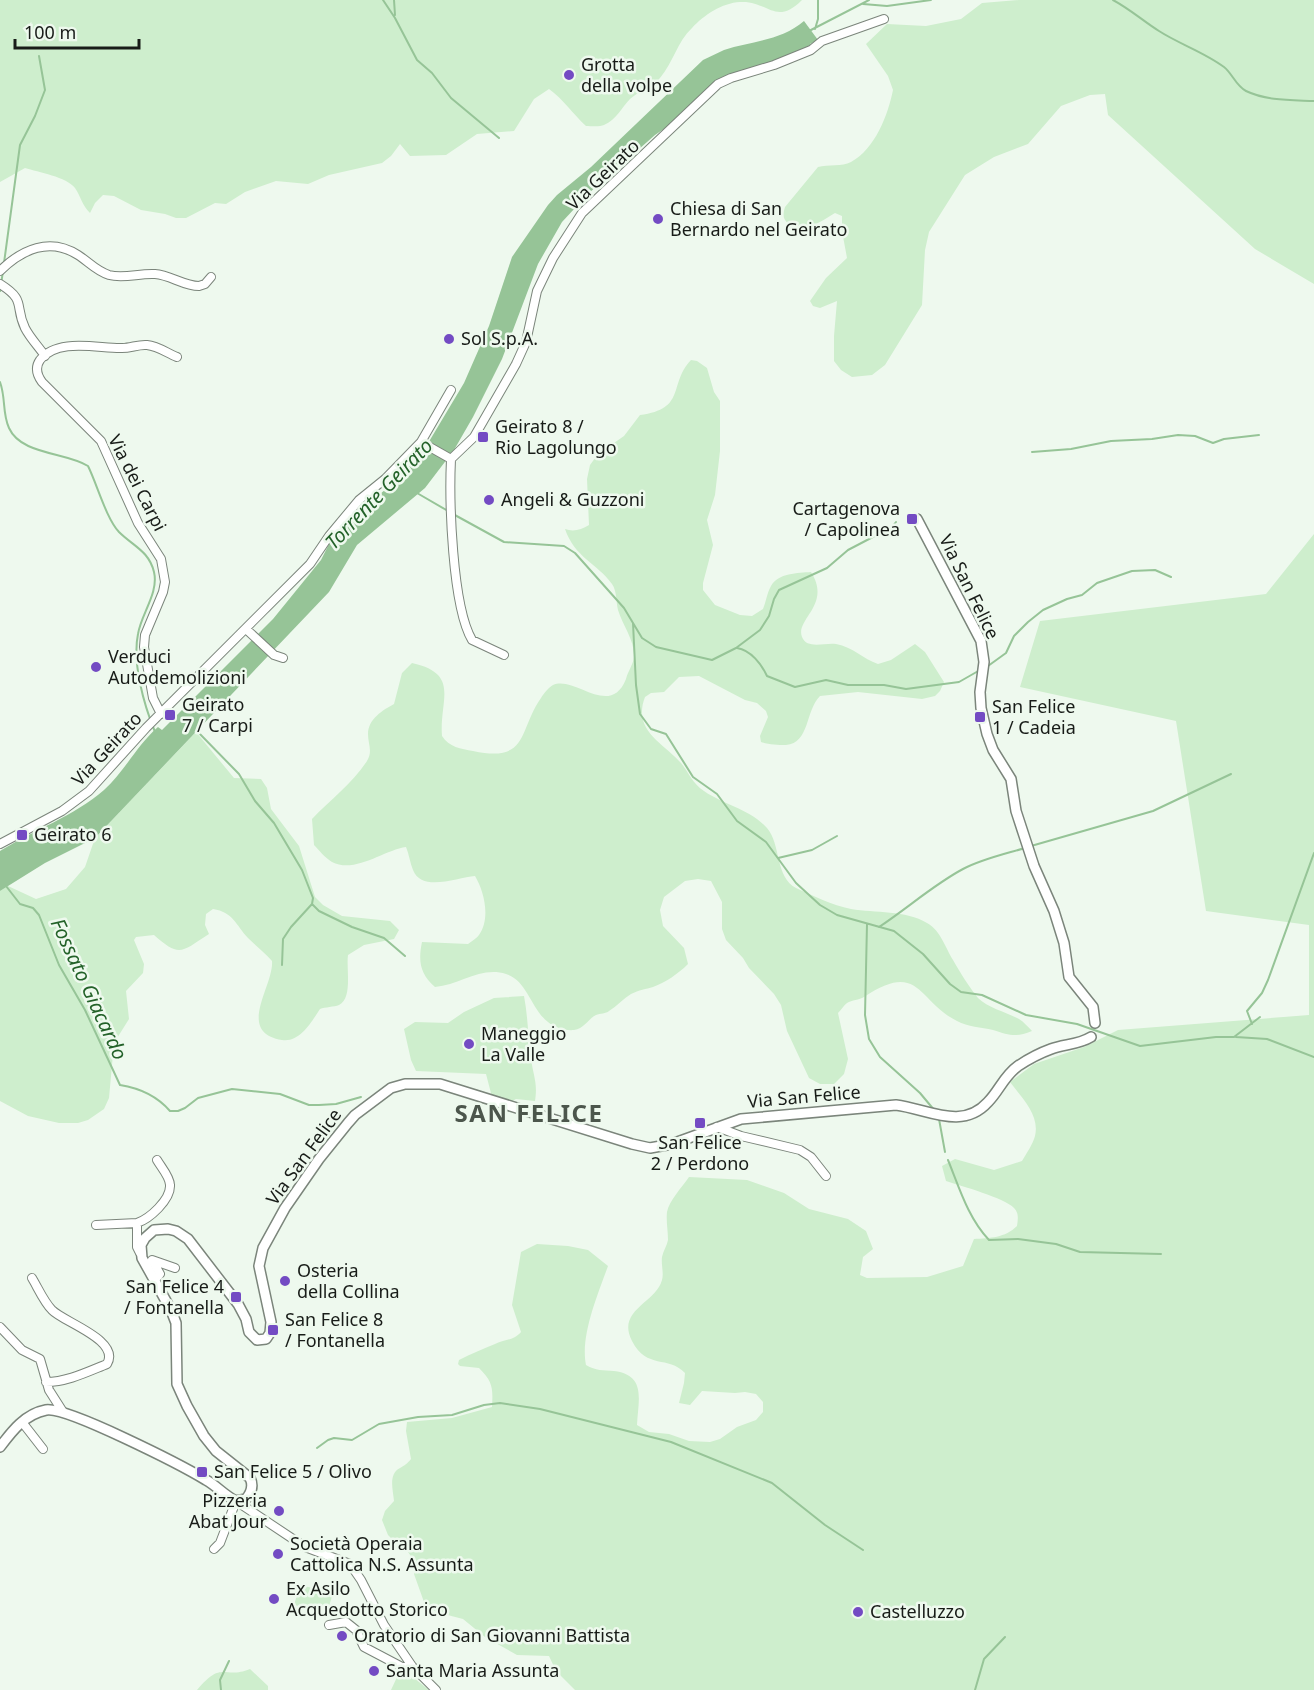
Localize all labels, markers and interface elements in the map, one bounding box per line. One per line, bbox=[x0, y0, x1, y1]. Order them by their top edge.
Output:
scale bar bbox=[15, 12, 140, 50]
text: 100 m bbox=[24, 20, 76, 44]
place label: Grotta della volpe bbox=[581, 52, 672, 97]
marker: Grotta della volpe bbox=[562, 68, 576, 82]
street label: Via Geirato bbox=[561, 133, 644, 215]
place label: Chiesa di San Bernardo nel Geirato bbox=[670, 196, 847, 241]
marker: Chiesa di San Bernardo nel Geirato bbox=[651, 212, 665, 226]
place label: Sol S.p.A. bbox=[461, 326, 538, 350]
marker: Sol S.p.A. bbox=[442, 332, 456, 346]
place label: Geirato 8 / Rio Lagolungo bbox=[495, 414, 617, 459]
street label: Via dei Carpi bbox=[103, 430, 173, 535]
marker: Geirato 8 / Rio Lagolungo bbox=[476, 430, 490, 444]
water label: Torrente Geirato bbox=[319, 432, 438, 555]
place label: Angeli & Guzzoni bbox=[501, 487, 644, 511]
marker: Angeli & Guzzoni bbox=[482, 493, 496, 507]
place label: Cartagenova / Capolinea bbox=[792, 496, 900, 541]
marker: Cartagenova / Capolinea bbox=[905, 512, 919, 526]
street label: Via San Felice bbox=[934, 530, 1006, 643]
place label: Verduci Autodemolizioni bbox=[108, 644, 246, 689]
marker: Verduci Autodemolizioni bbox=[89, 660, 103, 674]
place label: Geirato 7 / Carpi bbox=[182, 692, 253, 737]
place label: San Felice 1 / Cadeia bbox=[992, 694, 1076, 739]
street label: Via Geirato bbox=[66, 706, 147, 790]
marker: Geirato 7 / Carpi bbox=[163, 708, 177, 722]
marker: San Felice 1 / Cadeia bbox=[973, 710, 987, 724]
place label: Geirato 6 bbox=[34, 822, 111, 846]
marker: Geirato 6 bbox=[15, 828, 29, 842]
water label: Fossato Giacardo bbox=[45, 914, 134, 1064]
place label: Maneggio La Valle bbox=[481, 1021, 566, 1066]
marker: Maneggio La Valle bbox=[462, 1037, 476, 1051]
street label: Via San Felice bbox=[746, 1079, 862, 1113]
district label: SAN FELICE bbox=[455, 1096, 603, 1129]
street label: Via San Felice bbox=[260, 1103, 346, 1209]
marker: San Felice 2 / Perdono bbox=[693, 1116, 707, 1130]
place label: San Felice 2 / Perdono bbox=[651, 1130, 749, 1175]
place label: Osteria della Collina bbox=[297, 1258, 400, 1303]
place label: San Felice 4 / Fontanella bbox=[124, 1274, 224, 1319]
marker: Osteria della Collina bbox=[278, 1274, 292, 1288]
marker: San Felice 4 / Fontanella bbox=[229, 1290, 243, 1304]
place label: San Felice 8 / Fontanella bbox=[285, 1307, 385, 1352]
marker: San Felice 8 / Fontanella bbox=[266, 1323, 280, 1337]
place label: San Felice 5 / Olivo bbox=[214, 1459, 372, 1483]
marker: San Felice 5 / Olivo bbox=[195, 1465, 209, 1479]
place label: Pizzeria Abat Jour bbox=[189, 1488, 268, 1533]
marker: Pizzeria Abat Jour bbox=[272, 1504, 286, 1518]
place label: Società Operaia Cattolica N.S. Assunta bbox=[290, 1531, 474, 1576]
marker: Società Operaia Cattolica N.S. Assunta bbox=[271, 1547, 285, 1561]
place label: Ex Asilo Acquedotto Storico bbox=[286, 1576, 448, 1621]
marker: Ex Asilo Acquedotto Storico bbox=[267, 1592, 281, 1606]
place label: Castelluzzo bbox=[870, 1599, 965, 1623]
marker: Castelluzzo bbox=[851, 1605, 865, 1619]
place label: Oratorio di San Giovanni Battista bbox=[354, 1623, 630, 1647]
marker: Oratorio di San Giovanni Battista bbox=[335, 1629, 349, 1643]
place label: Santa Maria Assunta bbox=[386, 1658, 559, 1682]
marker: Santa Maria Assunta bbox=[367, 1664, 381, 1678]

